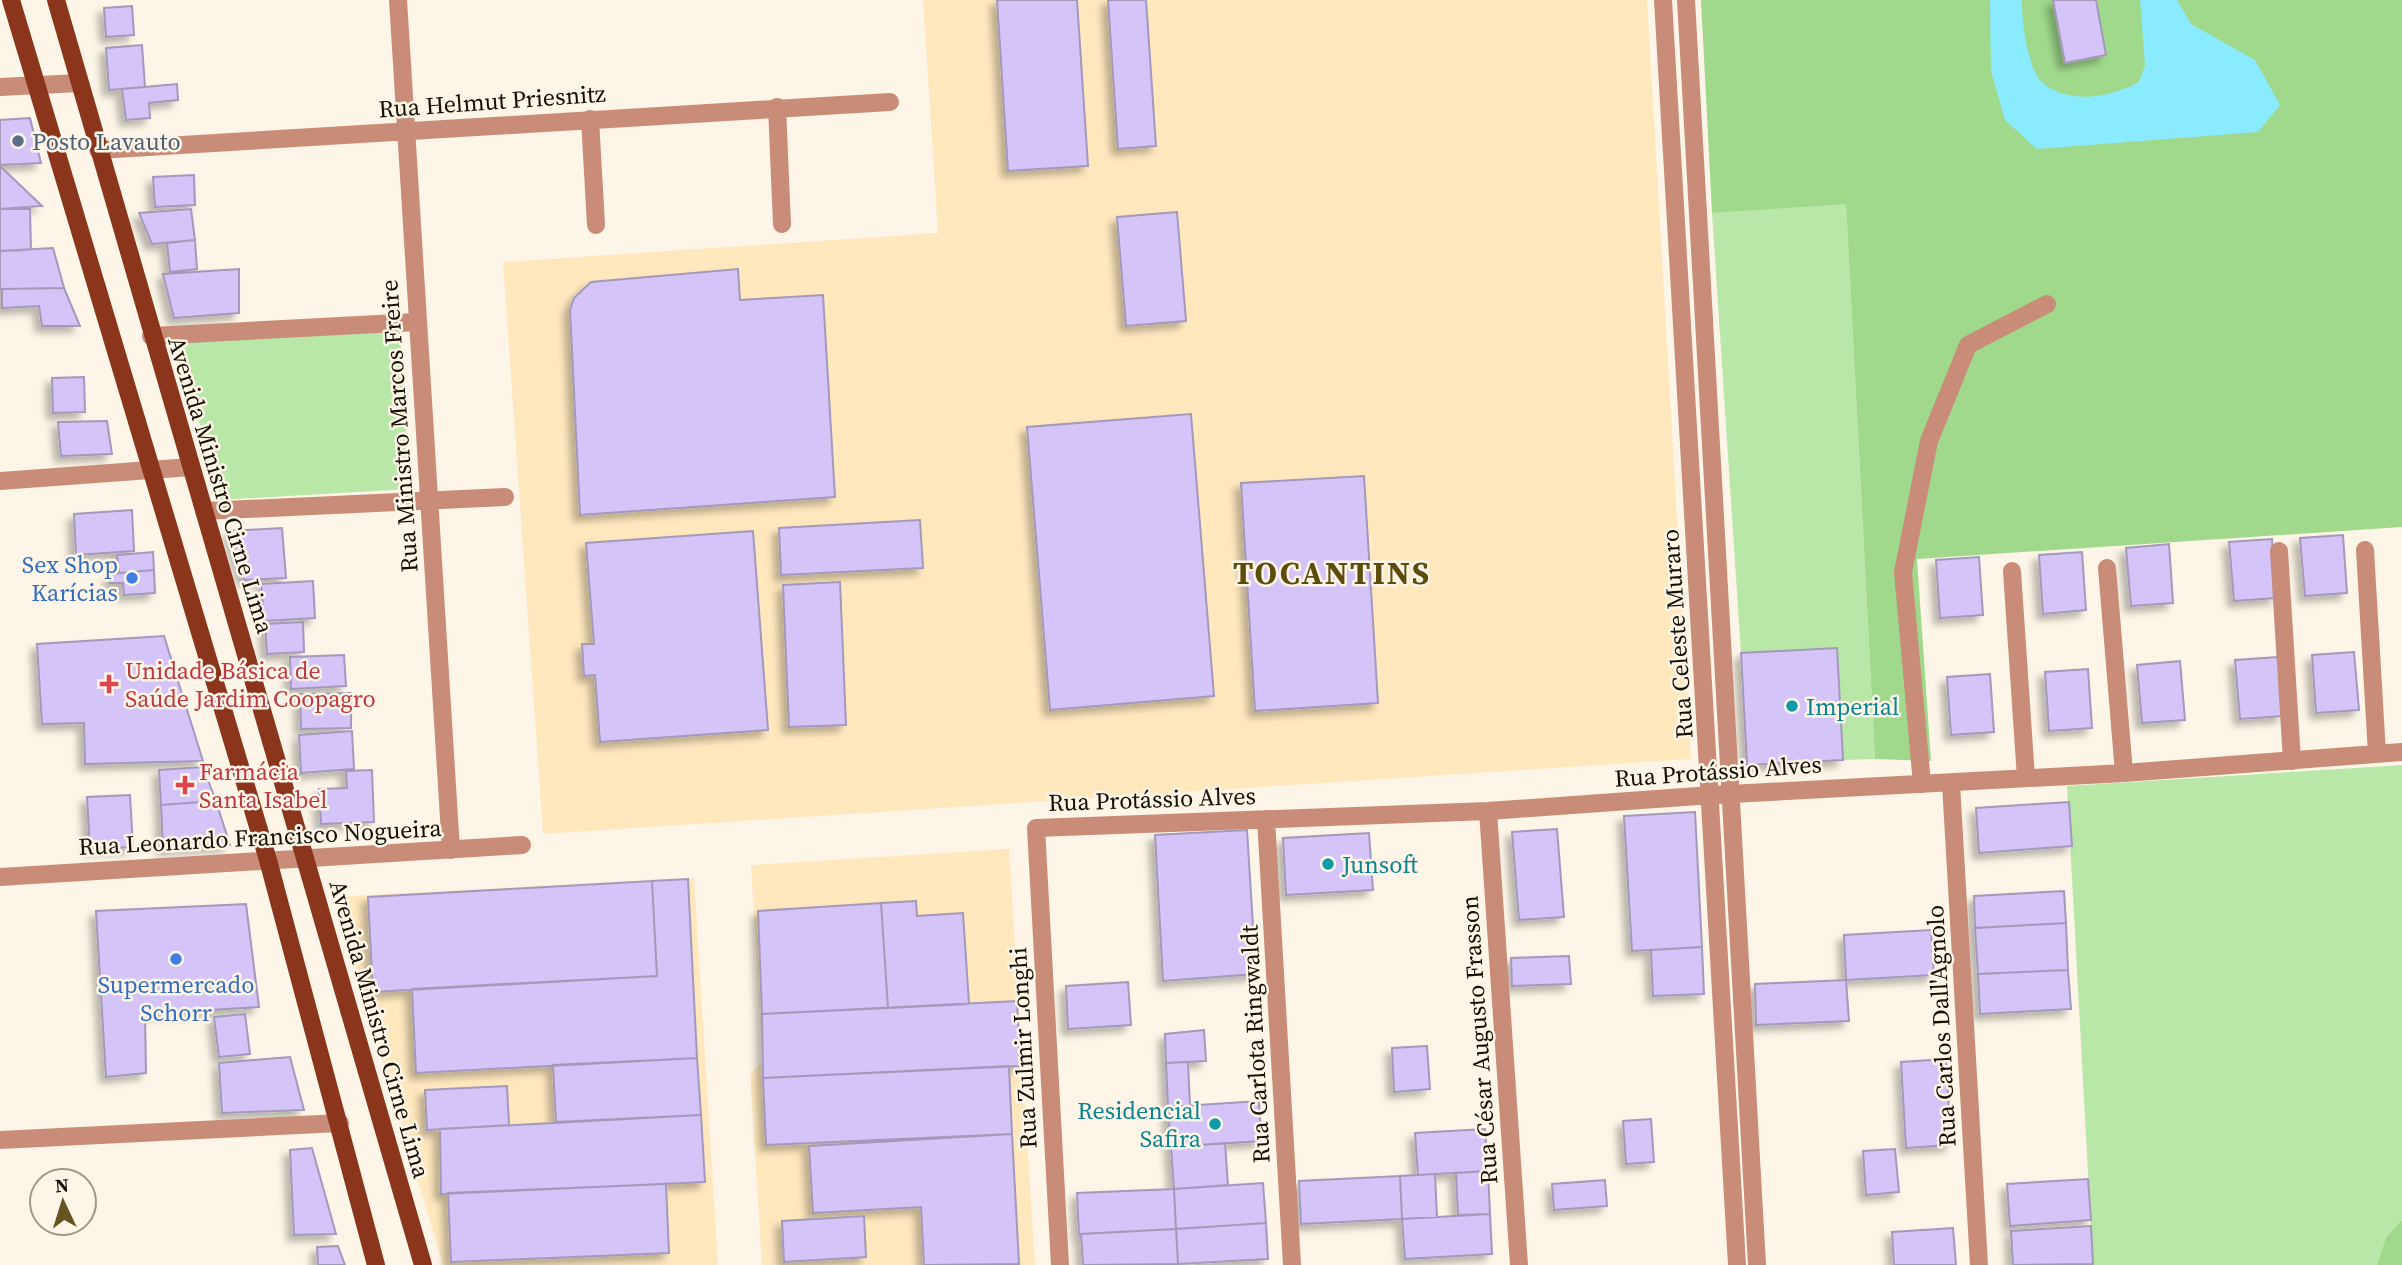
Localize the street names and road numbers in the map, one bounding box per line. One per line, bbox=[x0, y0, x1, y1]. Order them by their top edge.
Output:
street label: Rua Helmut Priesnitz bbox=[377, 77, 607, 125]
street label: Rua Ministro Marcos Freire bbox=[372, 278, 426, 574]
street label: Avenida Ministro Cirne Lima bbox=[160, 333, 282, 638]
street label: Rua Celeste Muraro bbox=[1653, 528, 1701, 740]
street label: Rua Protássio Alves bbox=[1613, 747, 1823, 795]
street label: Rua Protássio Alves bbox=[1048, 779, 1256, 819]
street label: Rua Leonardo Francisco Nogueira bbox=[78, 811, 443, 863]
street label: Avenida Ministro Cirne Lima bbox=[322, 876, 439, 1183]
street label: Rua César Augusto Frasson bbox=[1452, 894, 1506, 1186]
street label: Rua Carlos Dall'Agnolo bbox=[1918, 904, 1964, 1148]
street label: Rua Carlota Ringwaldt bbox=[1232, 924, 1278, 1164]
street label: Rua Zulmir Longhi bbox=[1001, 946, 1045, 1150]

